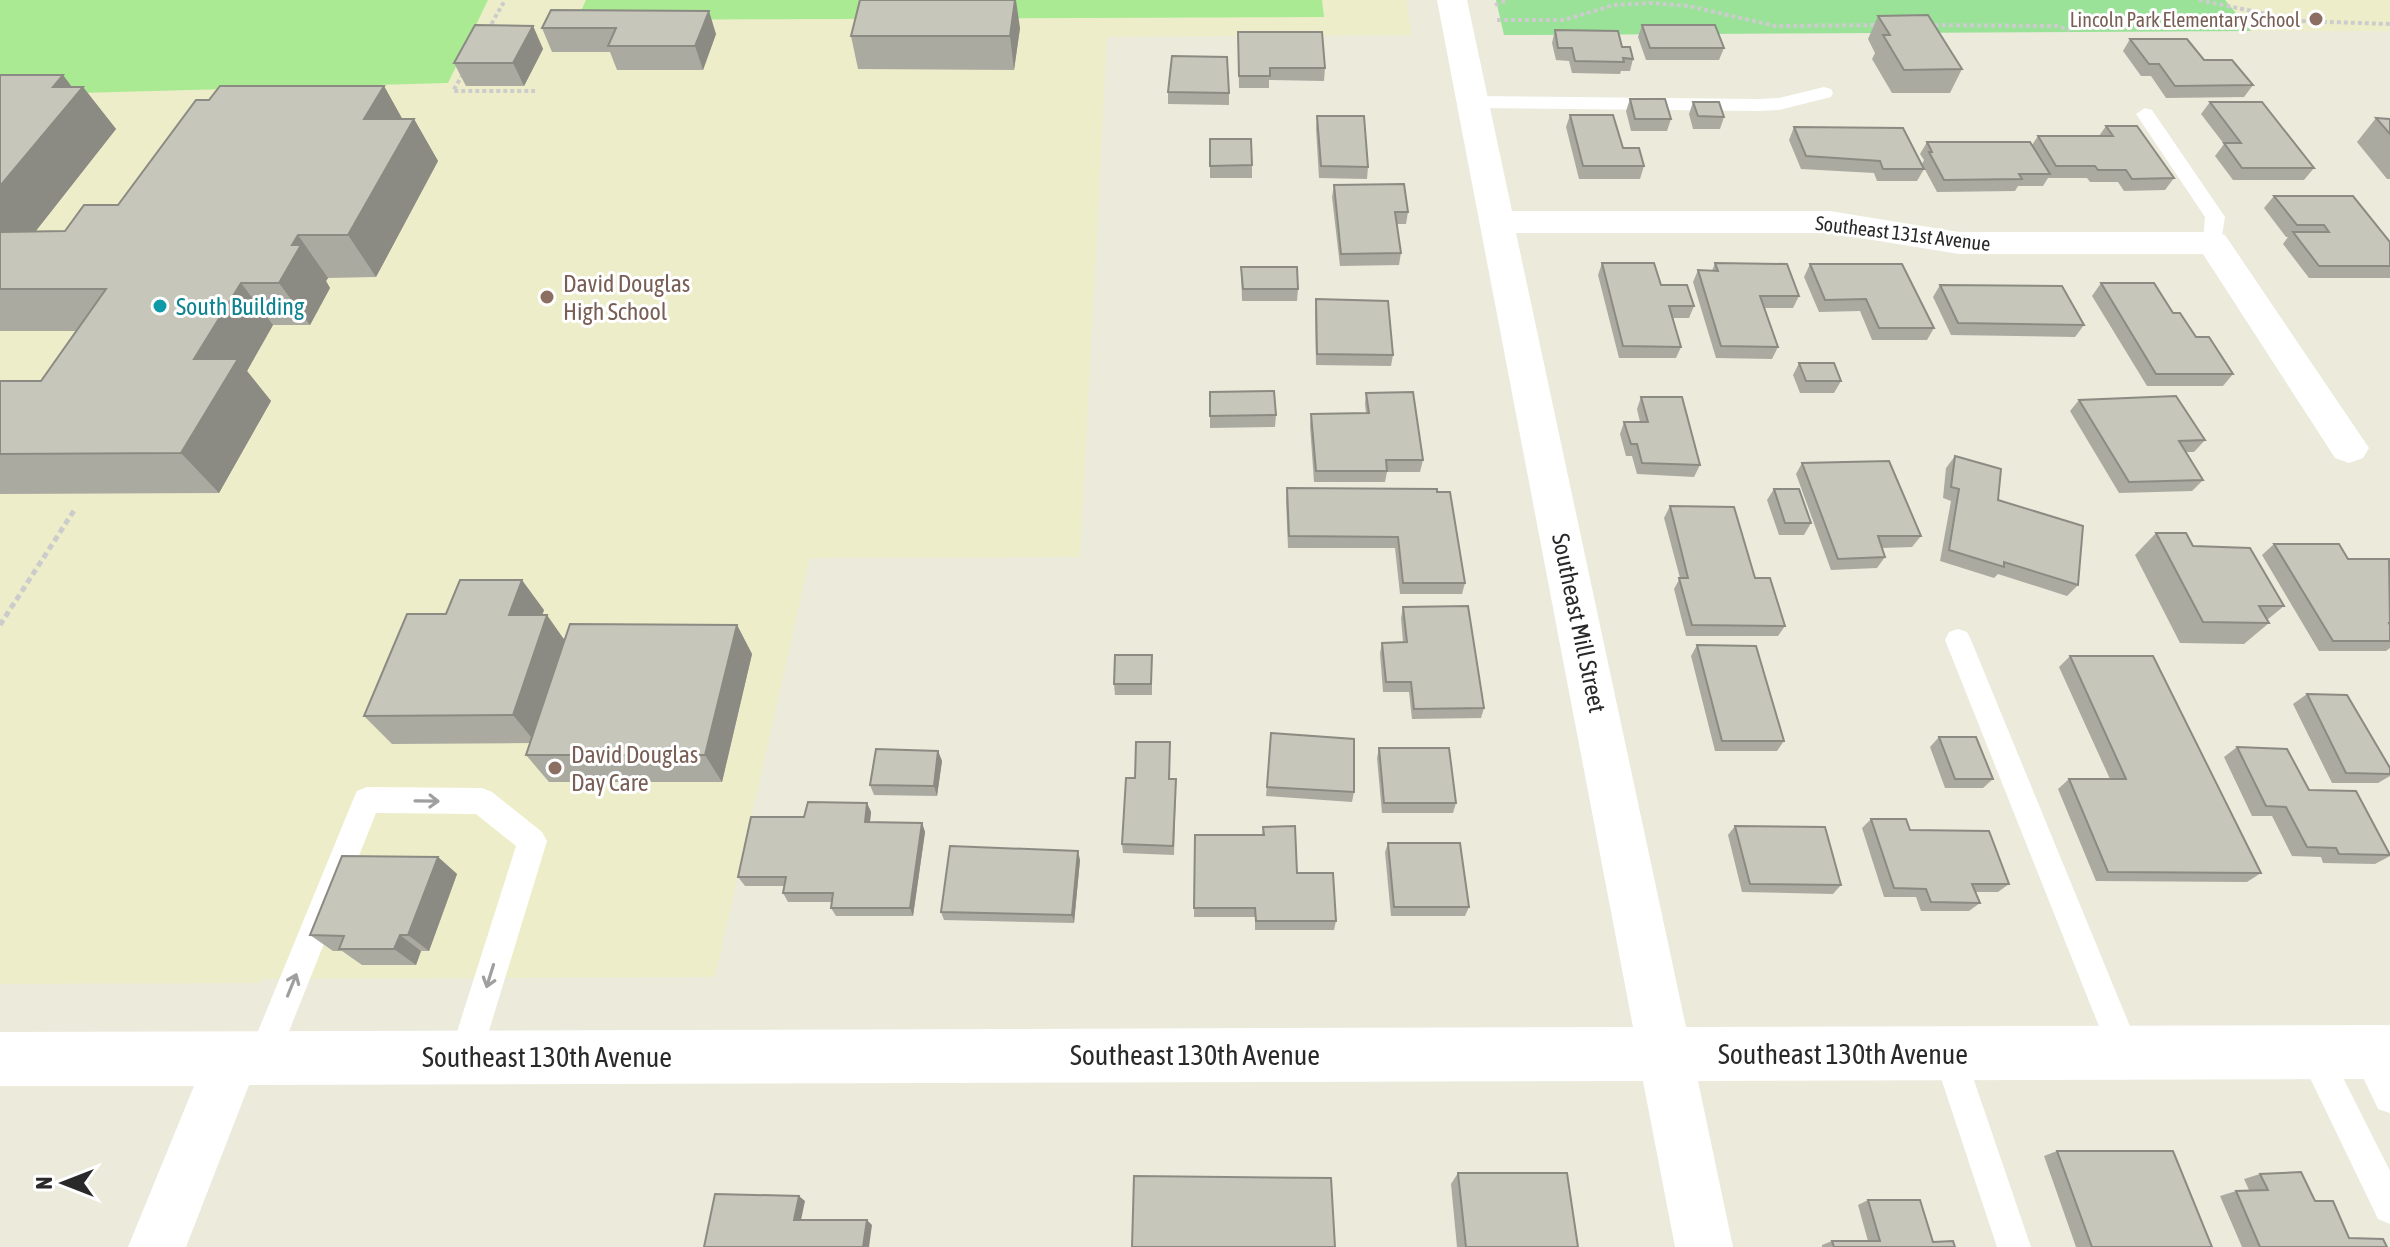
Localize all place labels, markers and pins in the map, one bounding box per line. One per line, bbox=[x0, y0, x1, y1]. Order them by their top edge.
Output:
place label: Lincoln Park Elementary School bbox=[2070, 8, 2301, 31]
marker: Lincoln Park Elementary School bbox=[2307, 10, 2325, 28]
place label: David Douglas High School bbox=[563, 270, 690, 325]
marker: David Douglas High School bbox=[538, 288, 556, 306]
place label: South Building bbox=[176, 293, 305, 320]
marker: South Building bbox=[151, 297, 169, 315]
place label: David Douglas Day Care bbox=[571, 741, 698, 796]
marker: David Douglas Day Care bbox=[546, 759, 564, 777]

